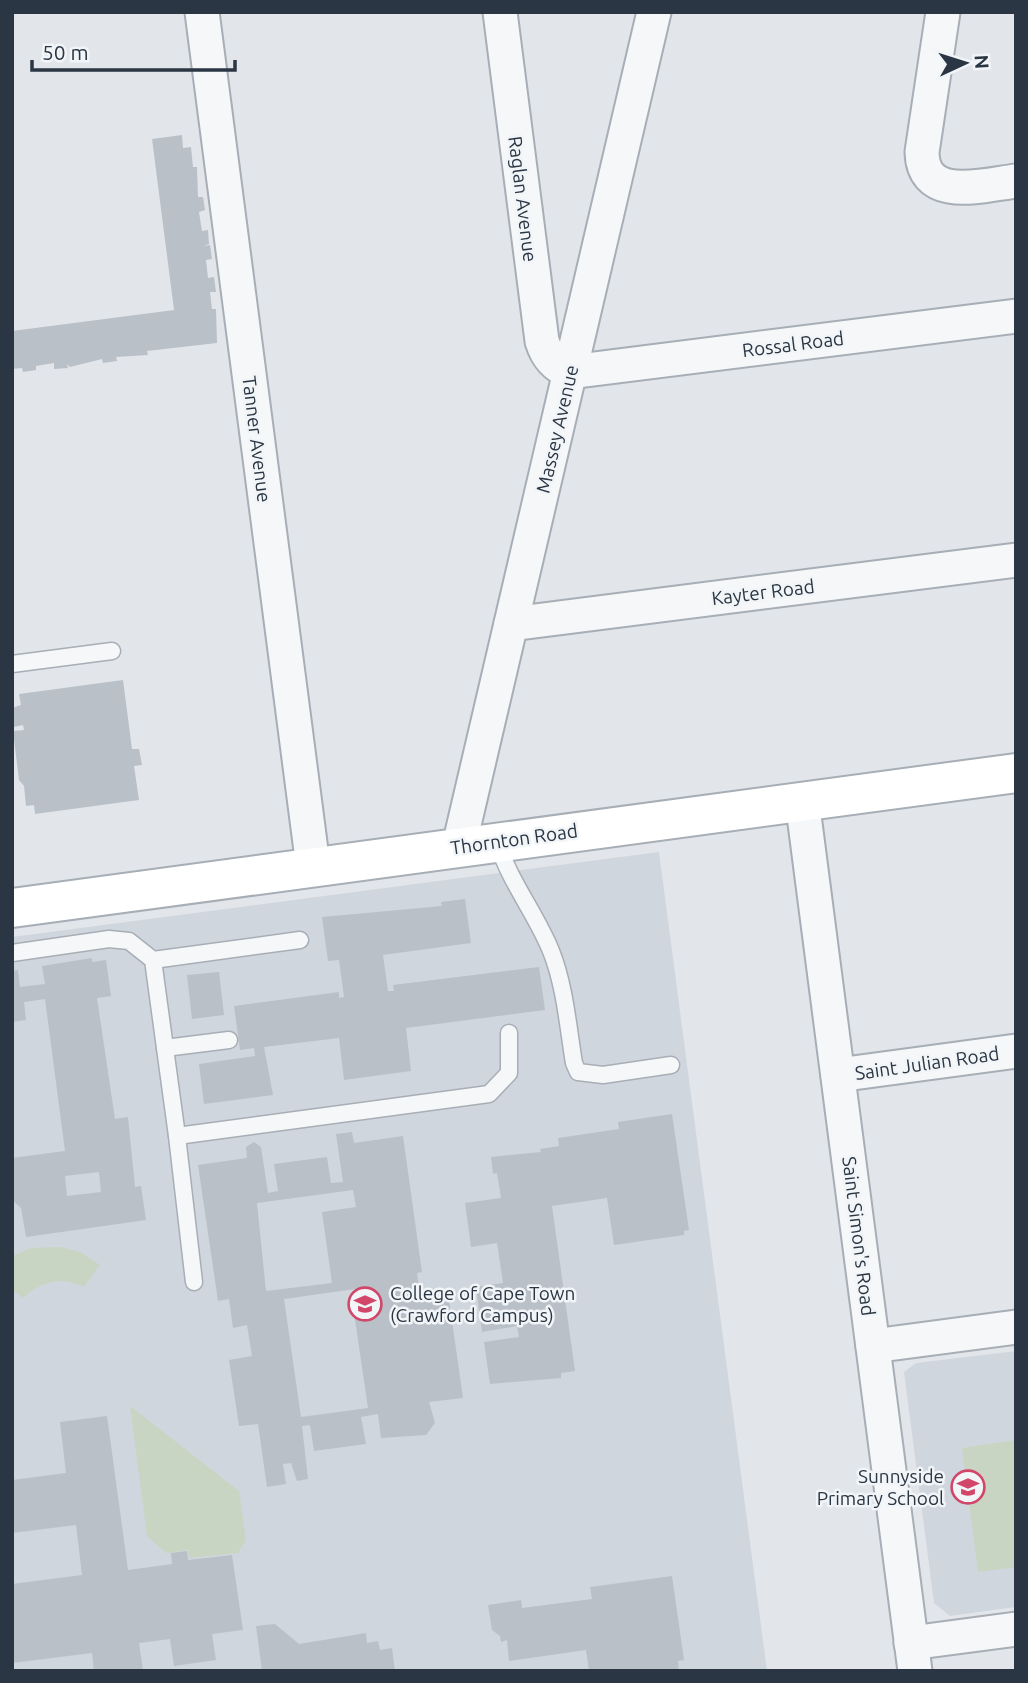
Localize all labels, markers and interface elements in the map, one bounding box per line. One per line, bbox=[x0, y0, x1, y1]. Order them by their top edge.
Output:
scale bar bbox=[32, 28, 234, 72]
north arrow bbox=[930, 28, 1000, 98]
text: 50 m bbox=[42, 40, 89, 64]
text: N bbox=[970, 54, 993, 70]
street label: Raglan Avenue bbox=[504, 135, 542, 263]
street label: Rossal Road bbox=[741, 327, 845, 361]
street label: Massey Avenue bbox=[532, 363, 582, 495]
street label: Tanner Avenue bbox=[238, 374, 276, 504]
street label: Kayter Road bbox=[710, 575, 816, 609]
street label: Thornton Road bbox=[449, 819, 579, 859]
street label: Saint Julian Road bbox=[853, 1042, 1001, 1084]
street label: Saint Simon's Road bbox=[838, 1155, 880, 1317]
place label: College of Cape Town (Crawford Campus) bbox=[390, 1282, 575, 1326]
school or university icon: College of Cape Town (Crawford Campus) bbox=[346, 1285, 384, 1323]
place label: Sunnyside Primary School bbox=[817, 1465, 944, 1509]
school or university icon: Sunnyside Primary School bbox=[949, 1468, 987, 1506]

